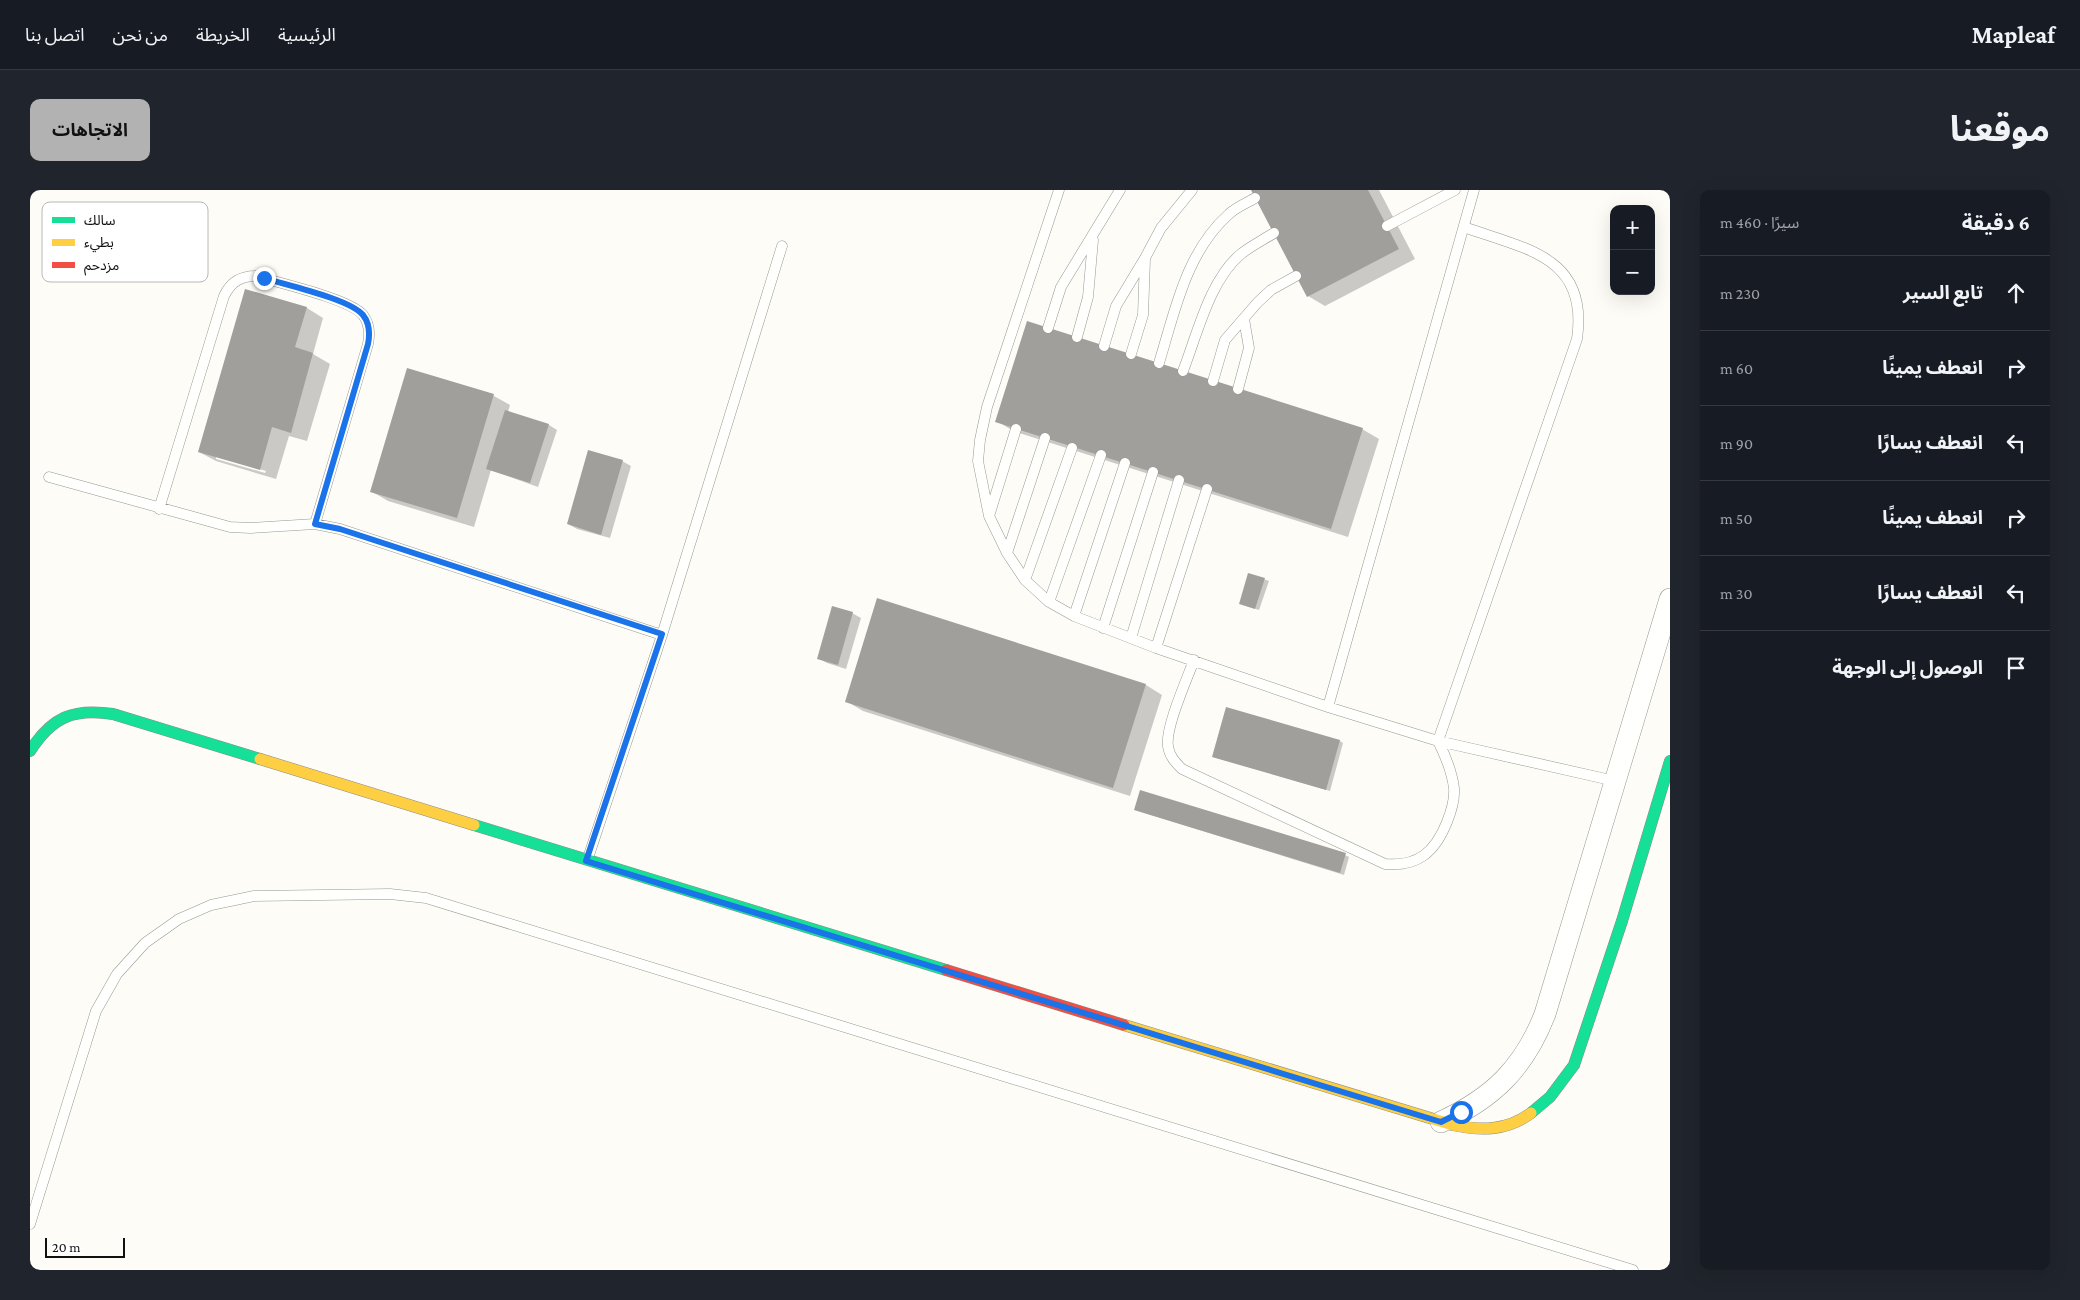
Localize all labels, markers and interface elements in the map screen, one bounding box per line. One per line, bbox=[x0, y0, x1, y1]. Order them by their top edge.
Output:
text: Mapleaf bbox=[1972, 21, 2055, 48]
text: اتصل بنا bbox=[25, 25, 85, 45]
text: من نحن bbox=[113, 25, 168, 45]
text: الخريطة bbox=[196, 25, 250, 45]
text: الرئيسية bbox=[278, 25, 336, 45]
button: الاتجاهات bbox=[30, 99, 150, 161]
text: موقعنا bbox=[1950, 110, 2050, 149]
legend bbox=[42, 202, 208, 282]
map controls bbox=[1610, 205, 1655, 295]
button: + bbox=[1610, 205, 1655, 250]
text: 6 دقيقة bbox=[1962, 211, 2030, 235]
text: سالك bbox=[84, 212, 116, 228]
text: سيرًا · 460 m bbox=[1720, 214, 1799, 231]
text: بطيء bbox=[84, 234, 114, 253]
button: − bbox=[1610, 250, 1655, 295]
text: مزدحم bbox=[84, 257, 119, 276]
route end bbox=[253, 267, 276, 290]
icon: ahead bbox=[2002, 279, 2030, 307]
text: تابع السير bbox=[1903, 282, 1983, 303]
text: 230 m bbox=[1720, 285, 1760, 302]
icon: right bbox=[2002, 354, 2030, 382]
text: انعطف يمينًا bbox=[1882, 357, 1983, 378]
text: 60 m bbox=[1720, 360, 1753, 377]
icon: left bbox=[2002, 429, 2030, 457]
text: انعطف يسارًا bbox=[1877, 432, 1983, 453]
text: 90 m bbox=[1720, 435, 1753, 452]
icon: right bbox=[2002, 504, 2030, 532]
text: انعطف يمينًا bbox=[1882, 507, 1983, 528]
text: 50 m bbox=[1720, 510, 1752, 527]
icon: left bbox=[2002, 579, 2030, 607]
text: انعطف يسارًا bbox=[1877, 582, 1983, 603]
text: 30 m bbox=[1720, 585, 1753, 602]
icon: arrive bbox=[2002, 654, 2030, 682]
text: الوصول إلى الوجهة bbox=[1832, 657, 1983, 678]
route start bbox=[1450, 1101, 1473, 1124]
scale bar bbox=[45, 1235, 125, 1258]
text: 20 m bbox=[52, 1239, 80, 1255]

